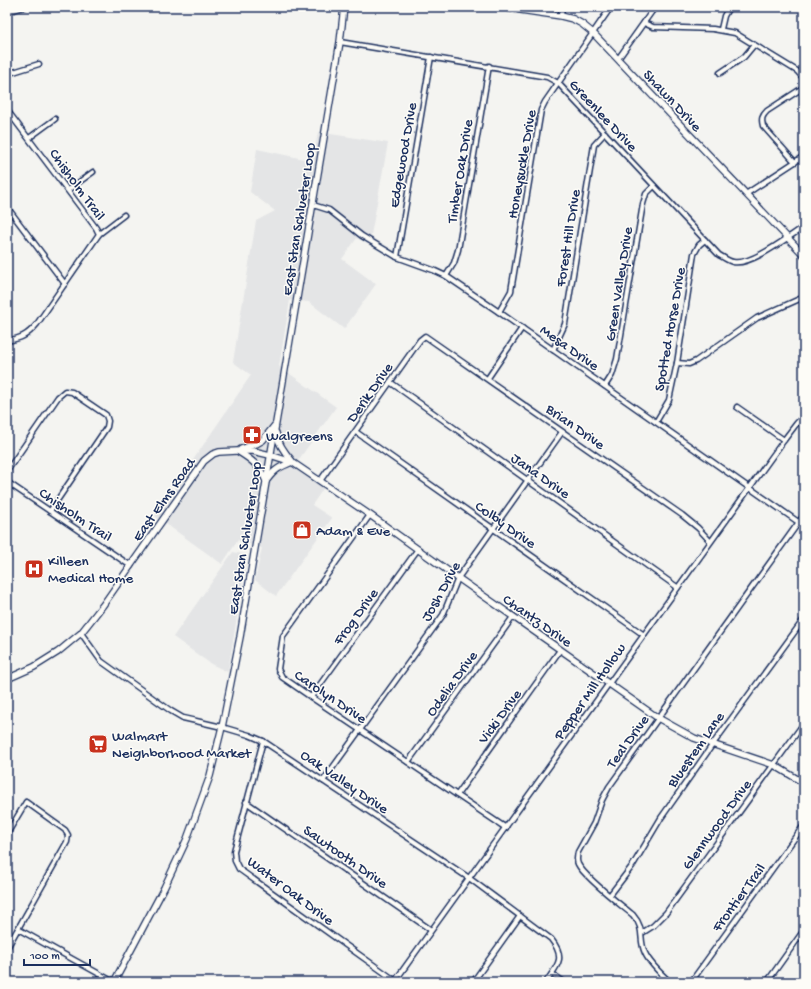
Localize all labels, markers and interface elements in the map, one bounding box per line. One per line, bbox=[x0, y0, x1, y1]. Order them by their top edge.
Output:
street label: Shawn Drive bbox=[638, 67, 705, 136]
street label: Greenlee Drive bbox=[564, 76, 641, 156]
street label: Edgewood Drive bbox=[386, 101, 422, 209]
street label: Honeysuckle Drive bbox=[505, 108, 541, 220]
street label: Timber Oak Drive bbox=[444, 118, 478, 225]
street label: East Stan Schlueter Loop bbox=[279, 141, 321, 297]
street label: Chisholm Trail bbox=[44, 146, 108, 225]
street label: Forest Hill Drive bbox=[552, 188, 586, 289]
street label: Green Valley Drive bbox=[602, 226, 638, 343]
street label: Spotted Horse Drive bbox=[651, 266, 691, 393]
street label: Mesa Drive bbox=[536, 322, 602, 376]
street label: Derik Drive bbox=[343, 360, 398, 427]
street label: Brian Drive bbox=[541, 400, 608, 455]
pharmacy icon: Walgreens bbox=[241, 424, 263, 446]
place label: Walgreens bbox=[266, 428, 333, 446]
street label: Jana Drive bbox=[507, 450, 573, 504]
street label: East Elms Road bbox=[129, 454, 201, 545]
street label: East Stan Schlueter Loop bbox=[225, 460, 267, 616]
street label: Chisholm Trail bbox=[35, 485, 115, 547]
street label: Colby Drive bbox=[471, 498, 539, 553]
shop icon: Adam & Eve bbox=[291, 519, 313, 541]
place label: Adam & Eve bbox=[316, 523, 391, 541]
place label: Killeen Medical Home bbox=[48, 553, 133, 588]
hospital icon: Killeen Medical Home bbox=[23, 558, 45, 580]
street label: Josh Drive bbox=[418, 559, 466, 625]
street label: Frog Drive bbox=[329, 585, 383, 650]
street label: Chantz Drive bbox=[499, 591, 575, 652]
street label: Pepper Mill Hollow bbox=[550, 640, 631, 745]
street label: Odelia Drive bbox=[423, 648, 483, 720]
street label: Carolyn Drive bbox=[290, 667, 370, 729]
street label: Vicki Drive bbox=[474, 686, 527, 749]
street label: Bluestem Lane bbox=[663, 709, 729, 792]
street label: Teal Drive bbox=[603, 712, 654, 773]
place label: Walmart Neighborhood Market bbox=[112, 728, 253, 763]
supermarket icon: Walmart Neighborhood Market bbox=[87, 733, 109, 755]
street label: Oak Valley Drive bbox=[296, 747, 392, 819]
street label: Glennwood Drive bbox=[679, 776, 756, 874]
street label: Sawtooth Drive bbox=[299, 822, 391, 894]
street label: Water Oak Drive bbox=[243, 853, 337, 930]
street label: Frontier Trail bbox=[708, 861, 770, 937]
scale bar bbox=[24, 941, 90, 967]
text: 100 m bbox=[29, 950, 60, 964]

